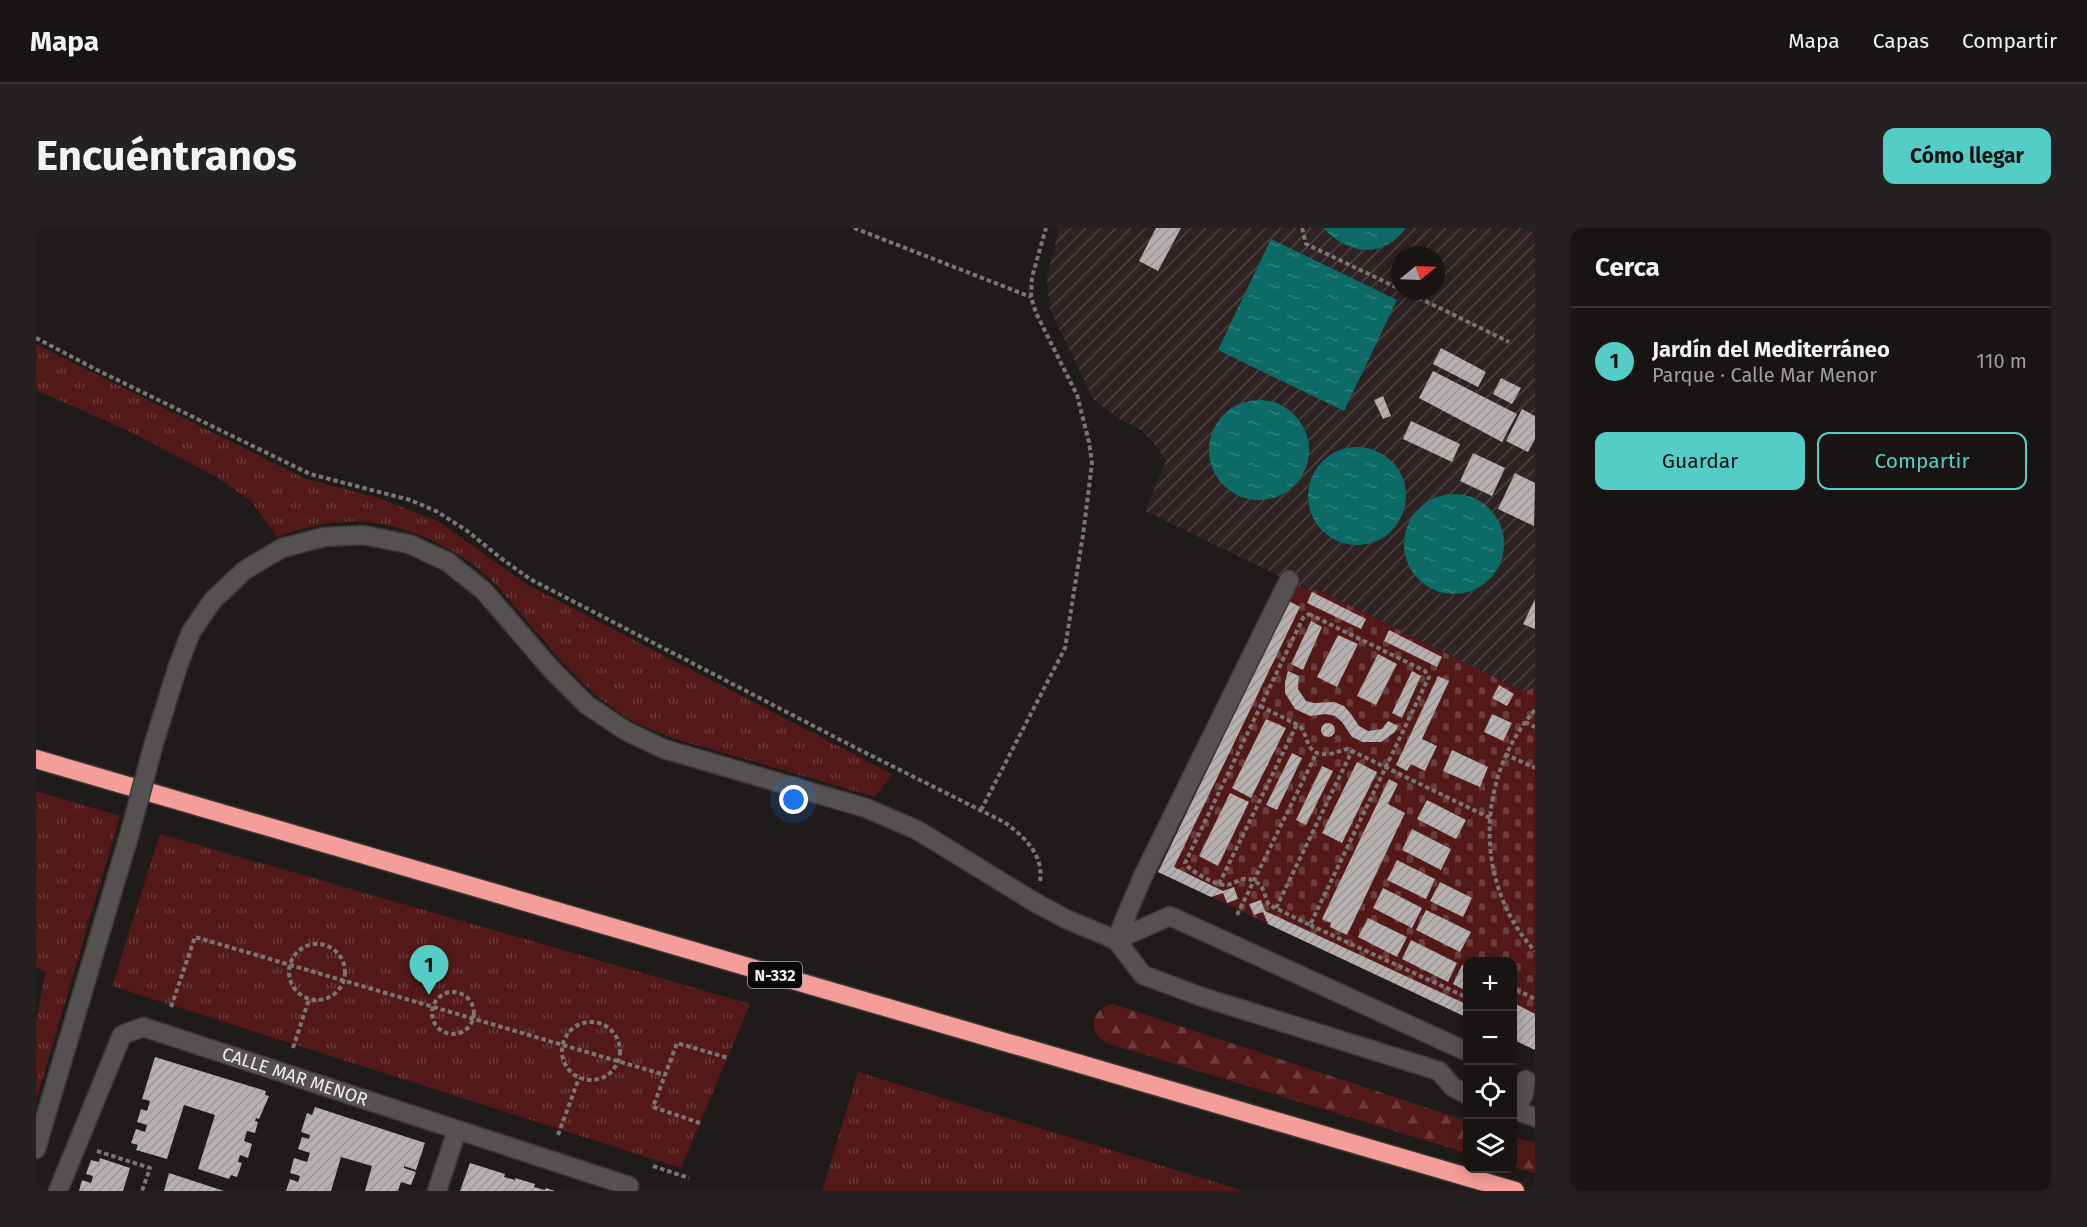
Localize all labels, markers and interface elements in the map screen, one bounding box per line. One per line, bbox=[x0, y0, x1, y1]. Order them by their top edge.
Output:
text: Mapa bbox=[30, 25, 99, 58]
text: Mapa bbox=[1788, 28, 1840, 54]
text: Capas bbox=[1873, 28, 1929, 54]
text: Compartir bbox=[1962, 28, 2057, 54]
button: Cómo llegar bbox=[1883, 128, 2051, 184]
text: Encuéntranos bbox=[36, 131, 297, 181]
north arrow bbox=[1391, 246, 1445, 300]
text: Cerca bbox=[1595, 252, 1660, 283]
text: Jardín del Mediterráneo bbox=[1652, 336, 1890, 363]
text: 1 bbox=[1610, 349, 1619, 373]
text: 110 m bbox=[1976, 349, 2027, 373]
text: Parque · Calle Mar Menor bbox=[1652, 363, 1877, 387]
button: Guardar bbox=[1595, 432, 1805, 490]
button: Compartir bbox=[1817, 432, 2027, 490]
your location bbox=[779, 785, 808, 814]
pin: 1 bbox=[410, 946, 448, 995]
map controls bbox=[1463, 957, 1517, 1173]
button: + bbox=[1463, 957, 1517, 1011]
road number: N-332 bbox=[748, 962, 802, 988]
button: − bbox=[1463, 1011, 1517, 1065]
street label: CALLE MAR MENOR bbox=[219, 1043, 371, 1111]
button: locate bbox=[1463, 1065, 1517, 1119]
button: layers bbox=[1463, 1119, 1517, 1173]

